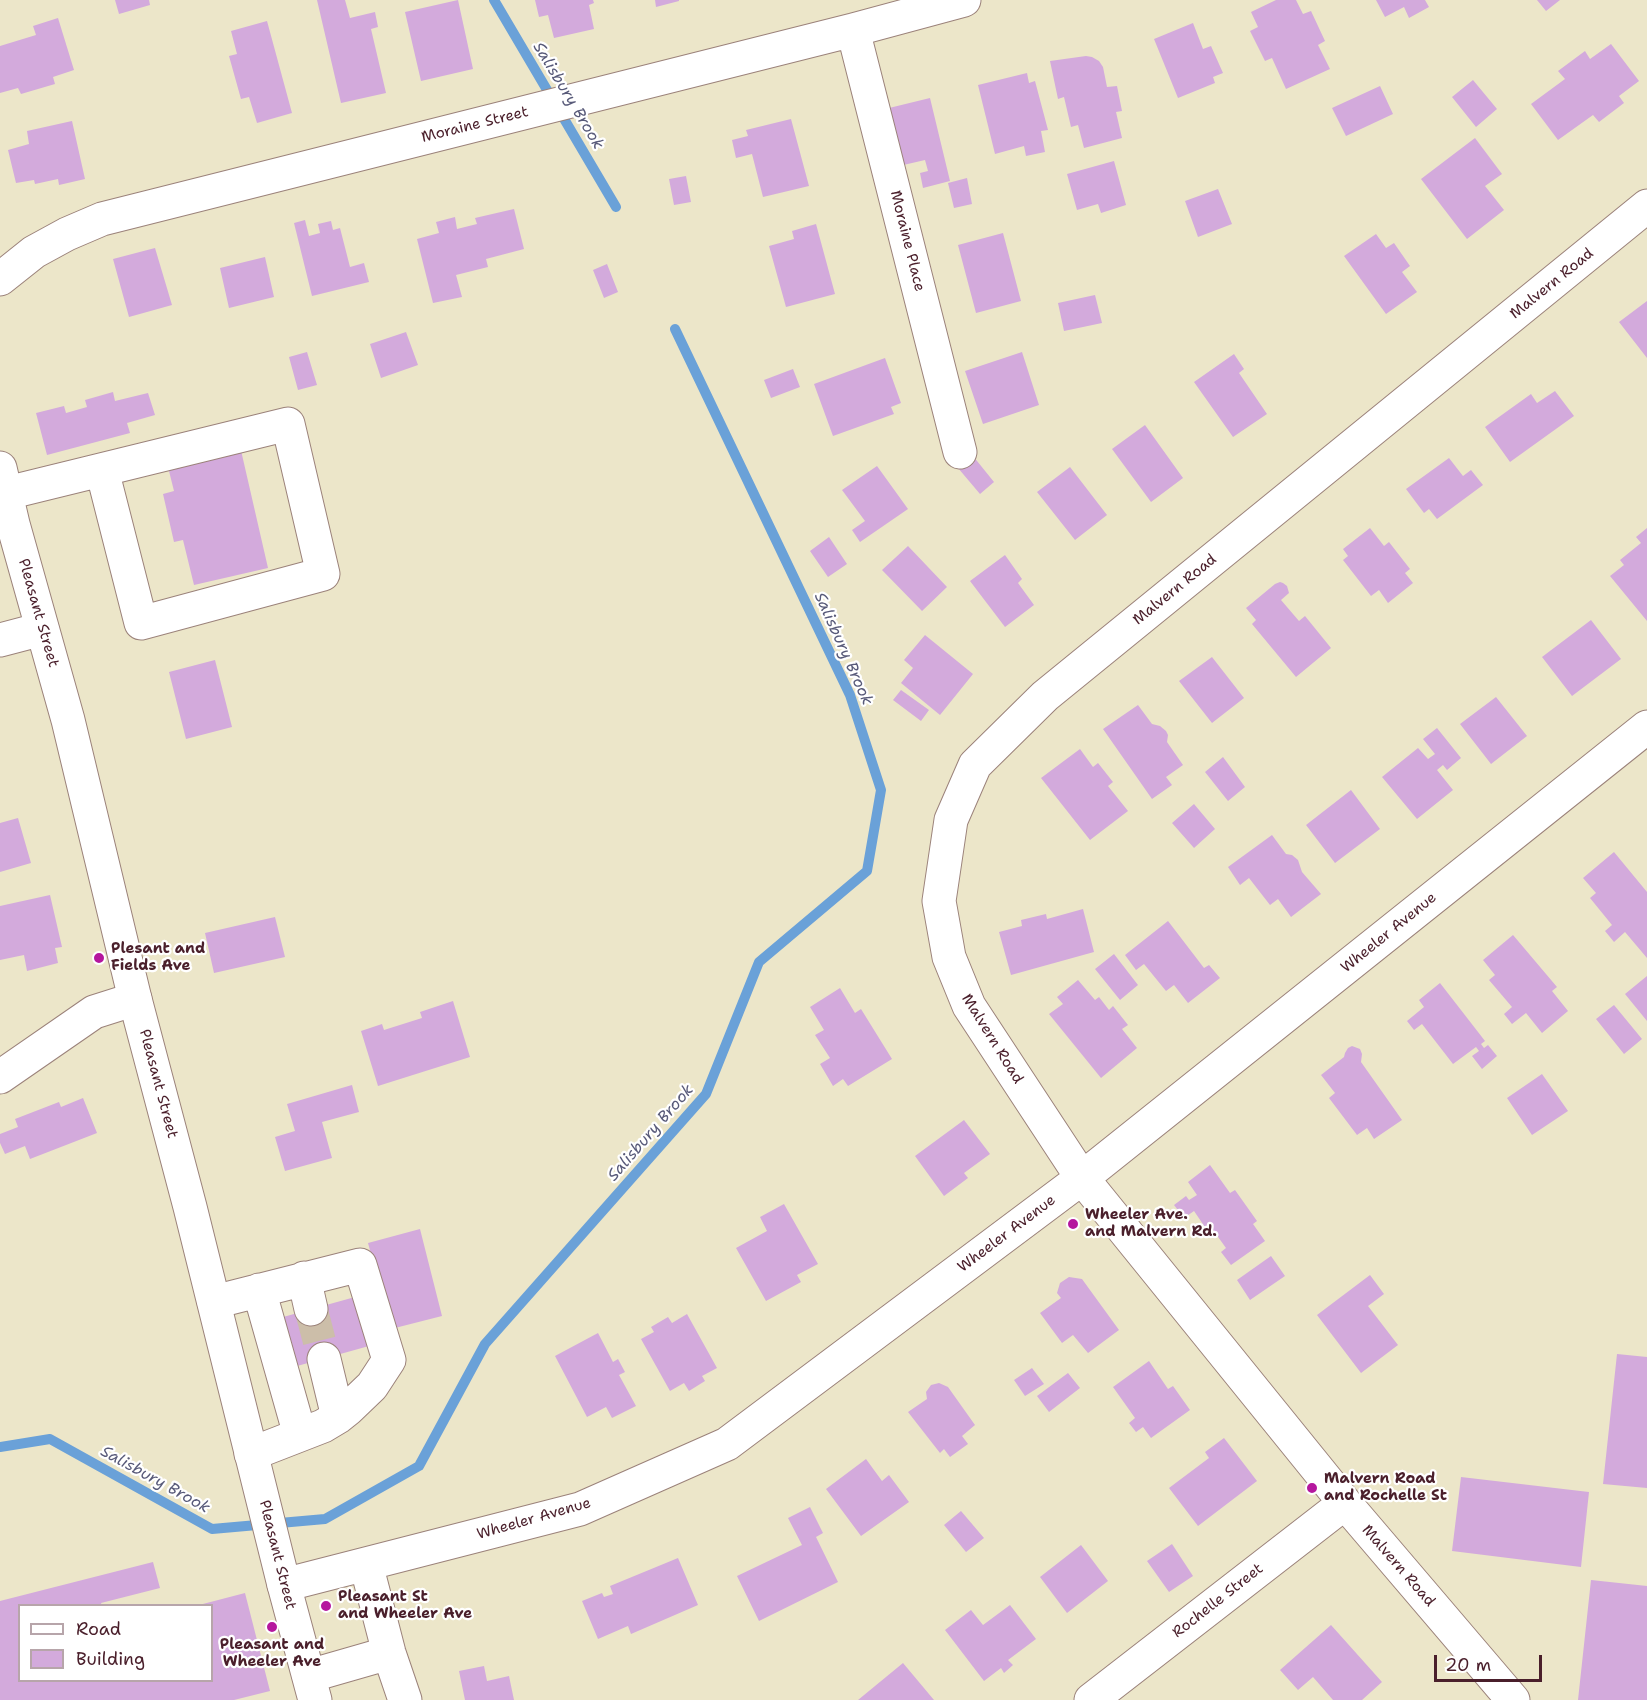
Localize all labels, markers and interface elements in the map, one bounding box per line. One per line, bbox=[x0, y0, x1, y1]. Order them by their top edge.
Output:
water label: Salisbury Brook bbox=[528, 39, 608, 153]
street label: Moraine Street bbox=[420, 103, 530, 147]
street label: Moraine Place bbox=[886, 189, 928, 293]
street label: Malvern Road bbox=[1507, 245, 1597, 323]
street label: Malvern Road bbox=[1130, 551, 1220, 629]
street label: Pleasant Street bbox=[14, 557, 62, 669]
water label: Salisbury Brook bbox=[809, 590, 877, 708]
street label: Wheeler Avenue bbox=[1338, 889, 1440, 977]
place label: Plesant and Fields Ave bbox=[111, 940, 205, 975]
marker: Plesant and Fields Ave bbox=[92, 951, 106, 965]
street label: Malvern Road bbox=[957, 991, 1027, 1087]
street label: Pleasant Street bbox=[135, 1028, 181, 1140]
water label: Salisbury Brook bbox=[604, 1081, 698, 1185]
street label: Wheeler Avenue bbox=[955, 1191, 1059, 1277]
place label: Wheeler Ave. and Malvern Rd. bbox=[1085, 1206, 1217, 1241]
marker: Wheeler Ave. and Malvern Rd. bbox=[1066, 1217, 1080, 1231]
water label: Salisbury Brook bbox=[97, 1442, 213, 1518]
place label: Malvern Road and Rochelle St bbox=[1324, 1470, 1447, 1505]
marker: Malvern Road and Rochelle St bbox=[1305, 1481, 1319, 1495]
street label: Wheeler Avenue bbox=[475, 1494, 593, 1544]
street label: Pleasant Street bbox=[255, 1498, 299, 1612]
street label: Malvern Road bbox=[1358, 1521, 1438, 1611]
street label: Rochelle Street bbox=[1169, 1560, 1267, 1642]
place label: Pleasant St and Wheeler Ave bbox=[338, 1588, 472, 1623]
marker: Pleasant St and Wheeler Ave bbox=[319, 1599, 333, 1613]
legend bbox=[18, 1604, 213, 1682]
text: Road bbox=[76, 1617, 121, 1641]
marker: Pleasant and Wheeler Ave bbox=[265, 1620, 279, 1634]
place label: Pleasant and Wheeler Ave bbox=[220, 1636, 324, 1671]
scale bar bbox=[1437, 1643, 1545, 1681]
text: Building bbox=[76, 1647, 145, 1671]
text: 20 m bbox=[1445, 1653, 1491, 1677]

